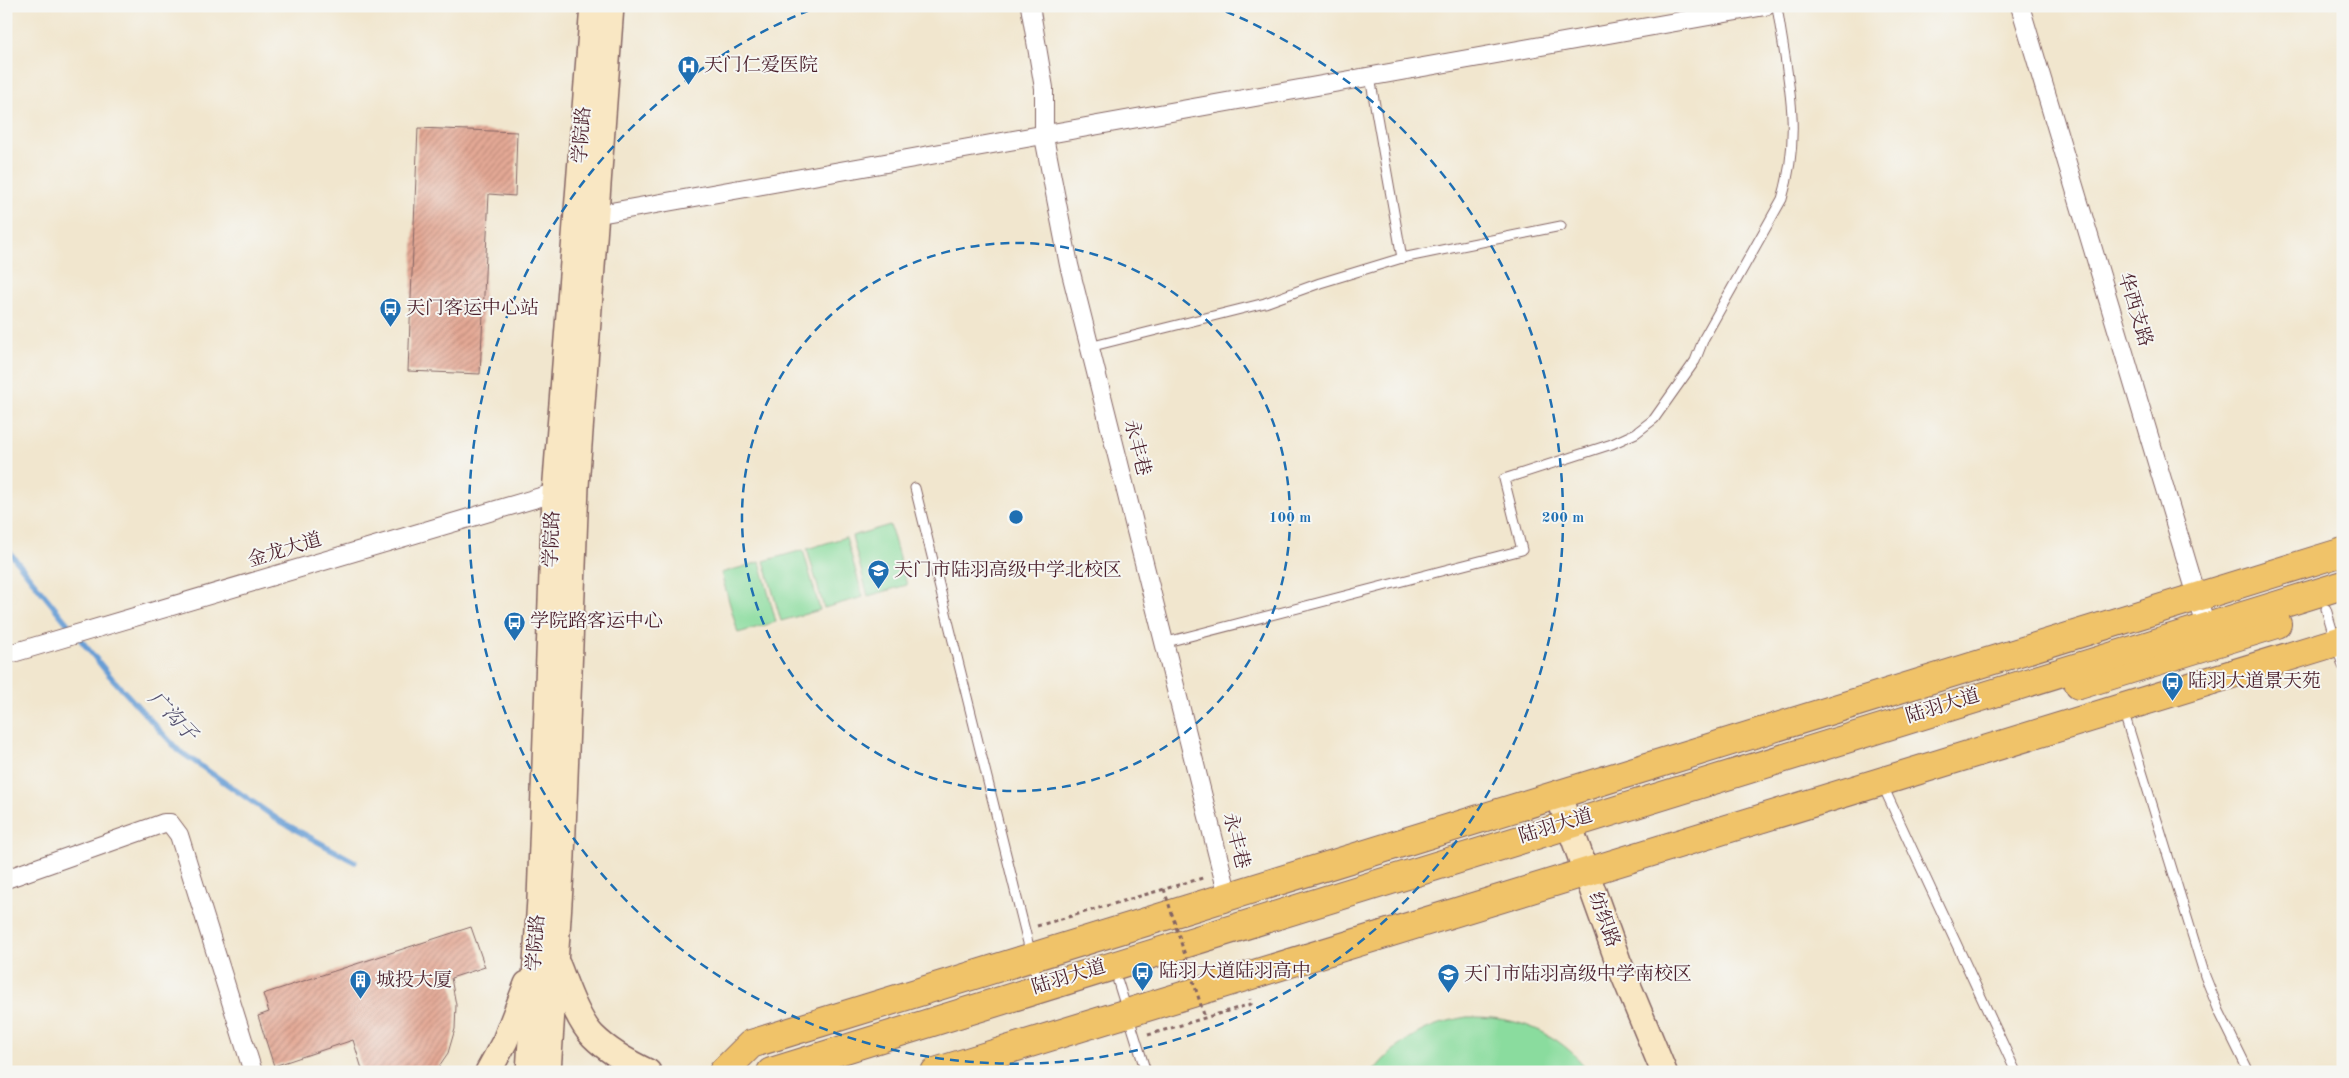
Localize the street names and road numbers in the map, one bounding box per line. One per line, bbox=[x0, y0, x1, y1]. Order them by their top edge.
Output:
street label: 学院路 bbox=[570, 106, 594, 164]
street label: 华西支路 bbox=[2114, 270, 2156, 349]
street label: 永丰巷 bbox=[1120, 418, 1154, 478]
street label: 学院路 bbox=[541, 510, 563, 568]
street label: 金龙大道 bbox=[245, 528, 324, 571]
street label: 陆羽大道 bbox=[1903, 684, 1982, 727]
street label: 陆羽大道 bbox=[1516, 804, 1595, 847]
street label: 永丰巷 bbox=[1219, 811, 1253, 871]
street label: 纺织路 bbox=[1584, 889, 1624, 950]
street label: 学院路 bbox=[524, 914, 548, 972]
street label: 陆羽大道 bbox=[1029, 955, 1108, 998]

